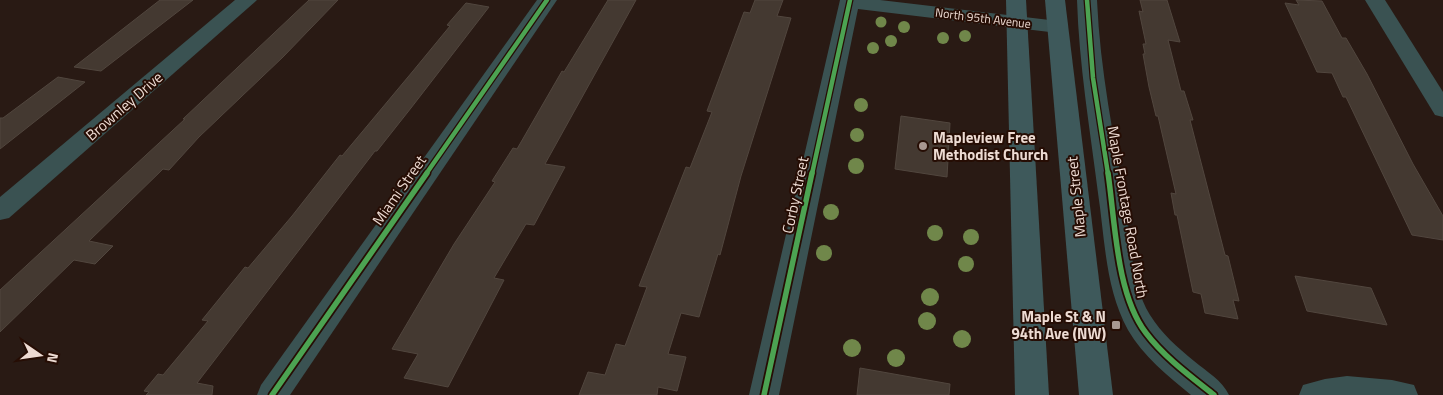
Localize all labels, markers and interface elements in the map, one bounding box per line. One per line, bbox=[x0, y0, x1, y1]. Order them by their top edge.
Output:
street label: North 95th Avenue bbox=[934, 3, 1032, 33]
street label: Brownley Drive bbox=[80, 66, 168, 146]
street label: Maple Frontage Road North bbox=[1102, 124, 1154, 300]
place label: Mapleview Free Methodist Church bbox=[933, 126, 1048, 166]
marker: Mapleview Free Methodist Church bbox=[917, 140, 929, 152]
street label: Miami Street bbox=[366, 150, 432, 230]
street label: Corby Street bbox=[776, 154, 815, 236]
street label: Maple Street bbox=[1060, 155, 1092, 238]
place label: Maple St & N 94th Ave (NW) bbox=[1011, 305, 1106, 345]
marker: Maple St & N 94th Ave (NW) bbox=[1110, 319, 1122, 331]
north arrow bbox=[15, 330, 65, 380]
text: N bbox=[42, 351, 64, 365]

